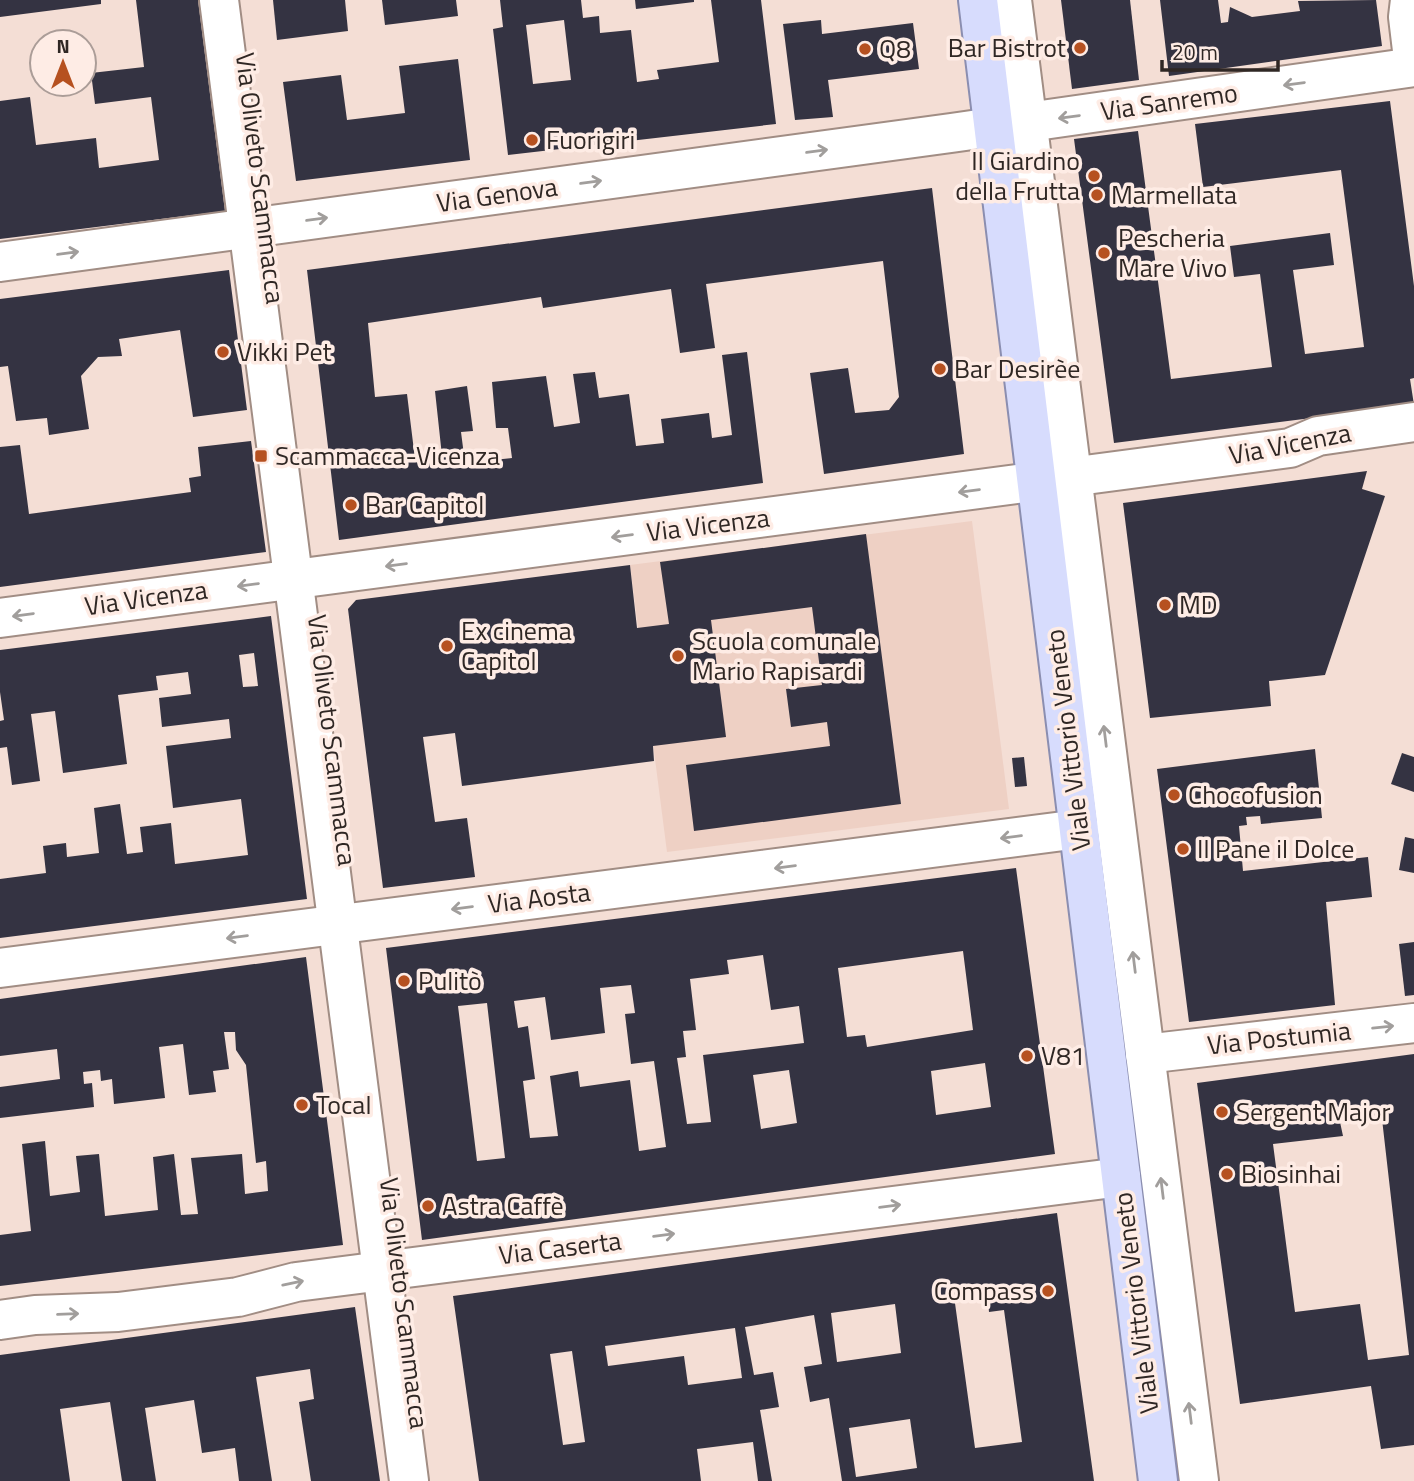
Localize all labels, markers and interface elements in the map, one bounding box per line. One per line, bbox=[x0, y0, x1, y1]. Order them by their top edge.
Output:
north arrow bbox=[28, 28, 98, 98]
place label: Bar Bistrot bbox=[948, 28, 1066, 67]
scale bar bbox=[1162, 28, 1278, 72]
place label: Q8 bbox=[879, 29, 911, 68]
text: N bbox=[56, 31, 70, 60]
text: 20 m bbox=[1172, 36, 1218, 68]
marker: Bar Bistrot bbox=[1072, 40, 1088, 56]
marker: Q8 bbox=[857, 41, 873, 57]
street label: Via Oliveto Scammacca bbox=[226, 50, 295, 306]
street label: Via Sanremo bbox=[1098, 73, 1240, 130]
one-way arrow bbox=[1283, 78, 1306, 91]
one-way arrow bbox=[1058, 110, 1081, 123]
place label: Fuorigiri bbox=[546, 120, 635, 159]
marker: Fuorigiri bbox=[524, 132, 540, 148]
place label: Il Giardino della Frutta bbox=[955, 141, 1080, 210]
one-way arrow bbox=[805, 145, 828, 158]
street label: Via Genova bbox=[434, 167, 560, 222]
marker: Il Giardino della Frutta bbox=[1086, 168, 1102, 184]
one-way arrow bbox=[579, 175, 602, 188]
place label: Marmellata bbox=[1111, 175, 1237, 214]
marker: Marmellata bbox=[1089, 187, 1105, 203]
one-way arrow bbox=[305, 212, 328, 225]
place label: Pescheria Mare Vivo bbox=[1118, 218, 1227, 287]
marker: Pescheria Mare Vivo bbox=[1096, 245, 1112, 261]
one-way arrow bbox=[56, 246, 79, 259]
place label: Vikki Pet bbox=[237, 332, 332, 371]
marker: Vikki Pet bbox=[215, 344, 231, 360]
place label: Bar Desirèe bbox=[954, 349, 1080, 388]
marker: Bar Desirèe bbox=[932, 361, 948, 377]
street label: Via Vicenza bbox=[1226, 413, 1354, 474]
place label: Scammacca-Vicenza bbox=[275, 436, 500, 475]
marker: Scammacca-Vicenza bbox=[253, 448, 269, 464]
one-way arrow bbox=[958, 484, 981, 497]
place label: Bar Capitol bbox=[365, 485, 484, 524]
marker: Bar Capitol bbox=[343, 497, 359, 513]
street label: Via Vicenza bbox=[644, 498, 772, 551]
one-way arrow bbox=[611, 529, 634, 542]
one-way arrow bbox=[385, 559, 408, 572]
street label: Via Vicenza bbox=[82, 570, 210, 625]
one-way arrow bbox=[237, 578, 260, 591]
place label: MD bbox=[1179, 585, 1218, 624]
marker: MD bbox=[1157, 597, 1173, 613]
one-way arrow bbox=[12, 609, 34, 622]
place label: Ex cinema Capitol bbox=[461, 611, 572, 680]
street label: Via Oliveto Scammacca bbox=[298, 612, 367, 868]
place label: Scuola comunale Mario Rapisardi bbox=[692, 621, 876, 690]
street label: Viale Vittorio Veneto bbox=[1035, 627, 1100, 853]
marker: Ex cinema Capitol bbox=[439, 638, 455, 654]
marker: Scuola comunale Mario Rapisardi bbox=[670, 648, 686, 664]
one-way arrow bbox=[1099, 725, 1112, 748]
place label: Chocofusion bbox=[1188, 775, 1323, 814]
marker: Chocofusion bbox=[1166, 787, 1182, 803]
place label: Il Pane il Dolce bbox=[1197, 829, 1354, 868]
one-way arrow bbox=[1000, 831, 1023, 844]
marker: Il Pane il Dolce bbox=[1175, 841, 1191, 857]
one-way arrow bbox=[774, 860, 797, 873]
street label: Via Aosta bbox=[486, 872, 592, 923]
one-way arrow bbox=[452, 902, 474, 915]
one-way arrow bbox=[226, 931, 249, 944]
one-way arrow bbox=[1127, 951, 1140, 974]
place label: Pulitò bbox=[418, 961, 482, 1000]
marker: Pulitò bbox=[396, 973, 412, 989]
street label: Via Postumia bbox=[1205, 1011, 1353, 1064]
one-way arrow bbox=[1371, 1020, 1394, 1033]
place label: V81 bbox=[1041, 1036, 1085, 1075]
marker: V81 bbox=[1019, 1048, 1035, 1064]
place label: Tocal bbox=[316, 1085, 371, 1124]
place label: Sergent Major bbox=[1236, 1092, 1391, 1131]
marker: Tocal bbox=[294, 1097, 310, 1113]
marker: Sergent Major bbox=[1214, 1104, 1230, 1120]
place label: Biosinhai bbox=[1241, 1154, 1341, 1193]
marker: Biosinhai bbox=[1219, 1166, 1235, 1182]
street label: Via Oliveto Scammacca bbox=[370, 1175, 439, 1431]
one-way arrow bbox=[1155, 1177, 1168, 1199]
place label: Astra Caffè bbox=[442, 1186, 564, 1225]
street label: Viale Vittorio Veneto bbox=[1103, 1190, 1168, 1416]
marker: Astra Caffè bbox=[420, 1198, 436, 1214]
one-way arrow bbox=[878, 1199, 900, 1212]
street label: Via Caserta bbox=[496, 1221, 623, 1274]
one-way arrow bbox=[652, 1228, 675, 1241]
place label: Compass bbox=[934, 1271, 1034, 1310]
one-way arrow bbox=[281, 1276, 304, 1290]
marker: Compass bbox=[1040, 1283, 1056, 1299]
one-way arrow bbox=[56, 1307, 79, 1320]
one-way arrow bbox=[1184, 1402, 1197, 1425]

